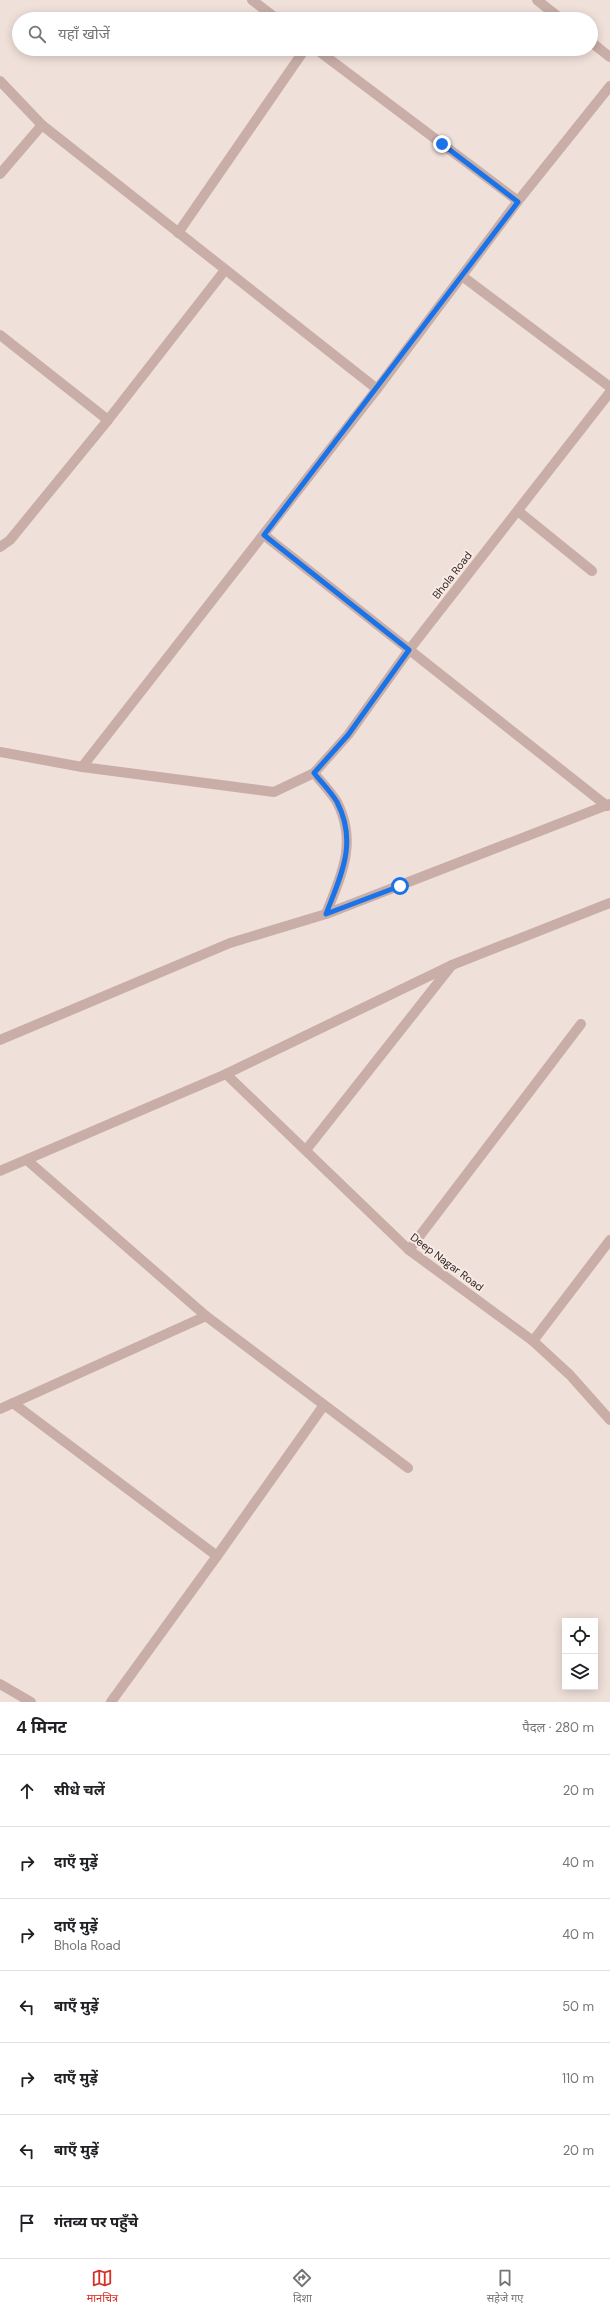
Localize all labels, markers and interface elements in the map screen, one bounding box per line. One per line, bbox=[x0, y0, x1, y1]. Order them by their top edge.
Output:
search box bbox=[12, 12, 598, 56]
icon: search bbox=[26, 23, 48, 45]
text: यहाँ खोजें bbox=[58, 24, 110, 44]
route end bbox=[433, 135, 451, 153]
street label: Bhola Road bbox=[429, 548, 475, 602]
route start bbox=[391, 877, 409, 895]
street label: Deep Nagar Road bbox=[408, 1230, 487, 1294]
map controls bbox=[562, 1618, 598, 1690]
button: locate bbox=[562, 1618, 598, 1654]
button: layers bbox=[562, 1654, 598, 1690]
text: 4 मिनट bbox=[16, 1716, 67, 1738]
text: पैदल · 280 m bbox=[522, 1719, 594, 1736]
icon: ahead bbox=[16, 1780, 38, 1802]
text: सीधे चलें bbox=[54, 1780, 105, 1800]
text: 20 m bbox=[563, 1782, 594, 1799]
icon: right bbox=[16, 1852, 38, 1874]
text: दाएँ मुड़ें bbox=[54, 1852, 98, 1872]
text: 40 m bbox=[562, 1854, 594, 1871]
text: दाएँ मुड़ें bbox=[54, 1916, 98, 1936]
icon: right bbox=[16, 1924, 38, 1946]
text: 40 m bbox=[562, 1926, 594, 1943]
text: Bhola Road bbox=[54, 1937, 121, 1954]
icon: left bbox=[16, 1996, 38, 2018]
text: बाएँ मुड़ें bbox=[54, 1996, 99, 2016]
text: 50 m bbox=[562, 1998, 594, 2015]
icon: right bbox=[16, 2068, 38, 2090]
text: दाएँ मुड़ें bbox=[54, 2068, 98, 2088]
text: 110 m bbox=[562, 2070, 594, 2087]
icon: left bbox=[16, 2140, 38, 2162]
text: बाएँ मुड़ें bbox=[54, 2140, 99, 2160]
text: 20 m bbox=[563, 2142, 594, 2159]
icon: arrive bbox=[16, 2212, 38, 2234]
text: गंतव्य पर पहुँचे bbox=[54, 2212, 138, 2232]
tab: मानचित्र bbox=[87, 2267, 118, 2306]
tab: दिशा bbox=[291, 2267, 313, 2306]
tab: सहेजे गए bbox=[487, 2267, 523, 2306]

